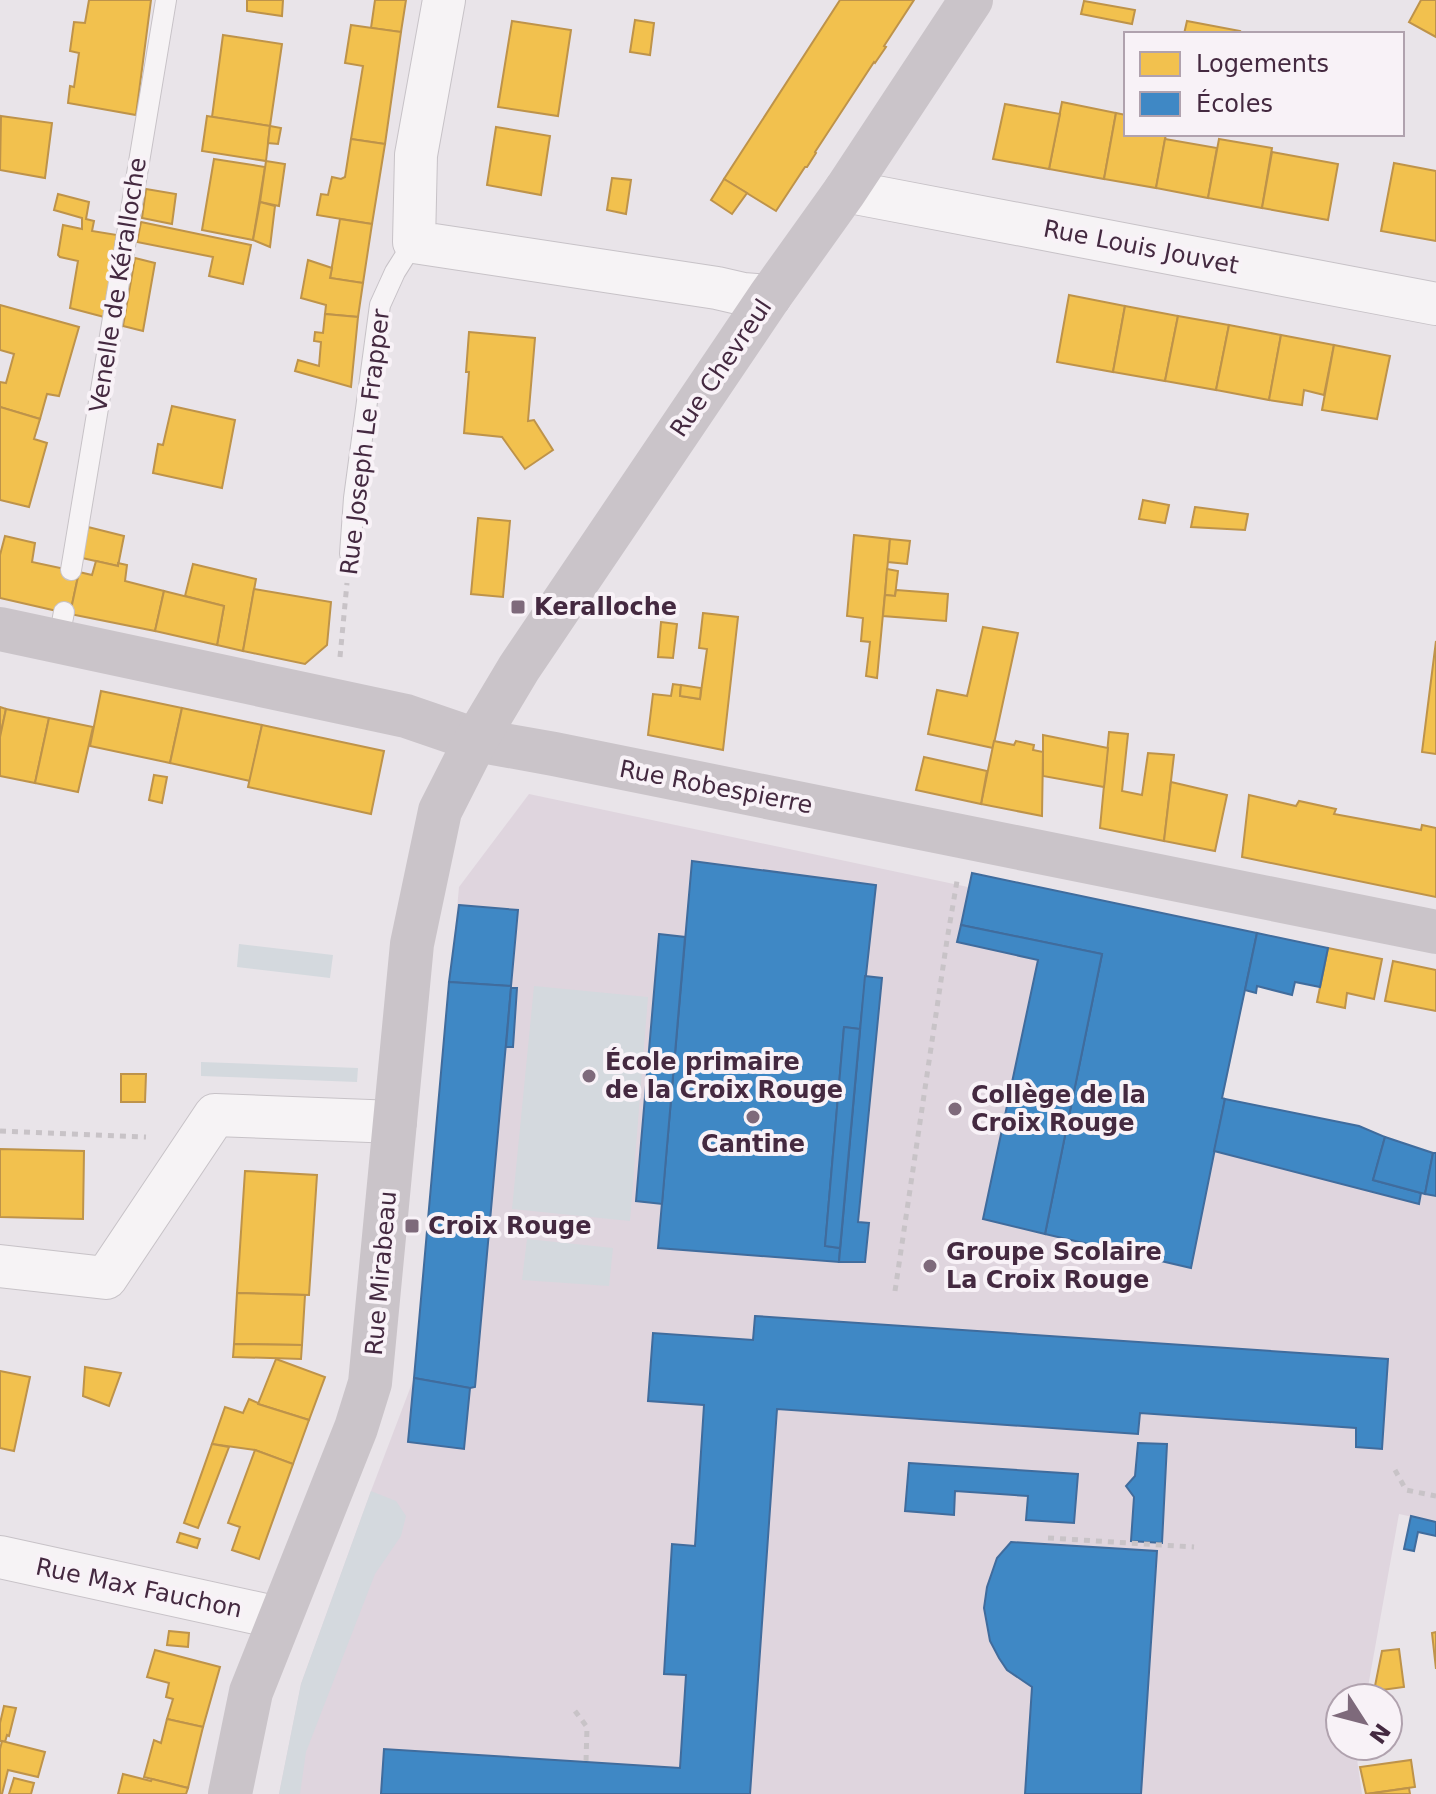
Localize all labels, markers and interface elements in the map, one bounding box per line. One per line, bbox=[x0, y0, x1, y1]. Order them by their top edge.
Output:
legend bbox=[1124, 32, 1404, 136]
text: Logements bbox=[1196, 50, 1329, 78]
text: Écoles bbox=[1196, 89, 1273, 118]
street label: Venelle de Kéralloche bbox=[84, 156, 152, 414]
street label: Rue Louis Jouvet bbox=[1041, 214, 1241, 280]
street label: Rue Chevreul bbox=[665, 294, 777, 442]
street label: Rue Joseph Le Frapper bbox=[335, 307, 395, 576]
place label: Keralloche bbox=[534, 593, 677, 621]
marker: Keralloche bbox=[509, 598, 527, 616]
street label: Rue Robespierre bbox=[617, 755, 815, 819]
place label: École primaire de la Croix Rouge bbox=[605, 1047, 843, 1104]
marker: École primaire de la Croix Rouge bbox=[580, 1067, 598, 1085]
place label: Collège de la Croix Rouge bbox=[971, 1081, 1146, 1137]
marker: Collège de la Croix Rouge bbox=[946, 1100, 964, 1118]
marker: Cantine bbox=[744, 1108, 762, 1126]
place label: Cantine bbox=[701, 1130, 805, 1158]
street label: Rue Mirabeau bbox=[360, 1190, 402, 1356]
place label: Croix Rouge bbox=[428, 1212, 592, 1240]
marker: Croix Rouge bbox=[403, 1217, 421, 1235]
place label: Groupe Scolaire La Croix Rouge bbox=[946, 1238, 1162, 1294]
marker: Groupe Scolaire La Croix Rouge bbox=[921, 1257, 939, 1275]
street label: Rue Max Fauchon bbox=[33, 1552, 245, 1624]
north arrow bbox=[1324, 1682, 1404, 1762]
text: N bbox=[1364, 1719, 1395, 1748]

